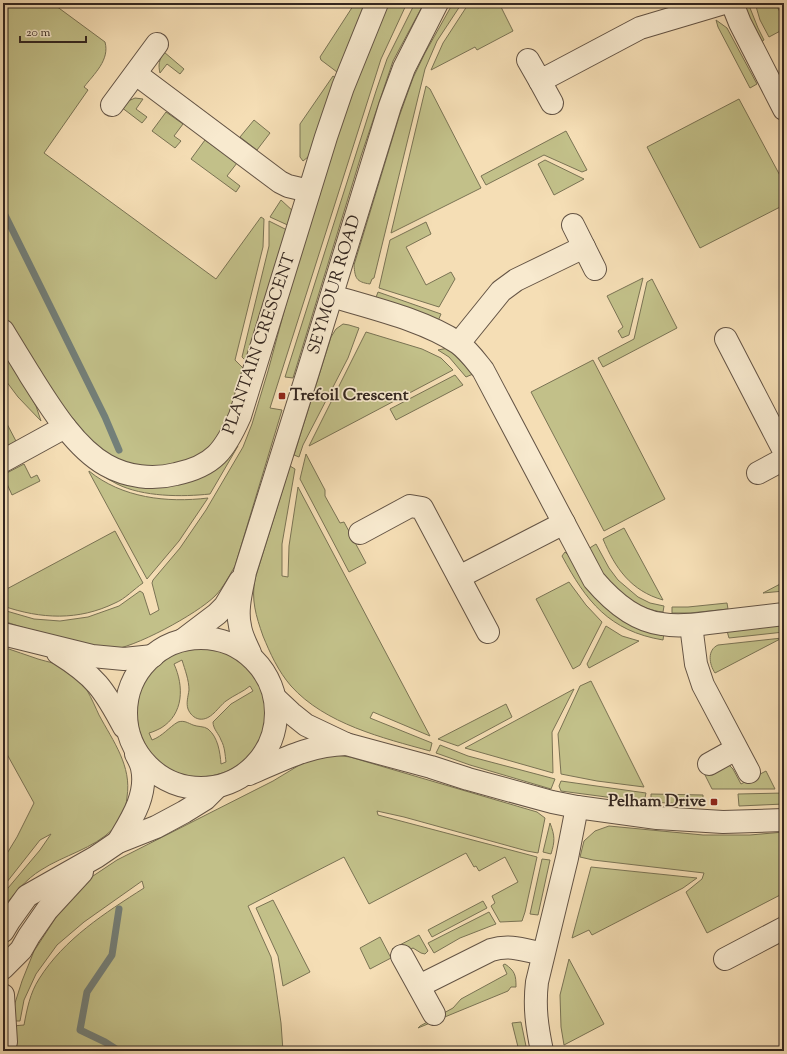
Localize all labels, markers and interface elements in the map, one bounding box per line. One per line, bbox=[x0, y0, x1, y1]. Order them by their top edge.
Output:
scale bar bbox=[20, 18, 86, 44]
text: 20 m bbox=[26, 24, 51, 42]
street label: SEYMOUR ROAD bbox=[302, 212, 368, 358]
street label: PLANTAIN CRESCENT bbox=[218, 250, 302, 438]
place label: Trefoil Crescent bbox=[290, 384, 409, 408]
marker: Trefoil Crescent bbox=[277, 391, 287, 401]
place label: Pelham Drive bbox=[608, 790, 706, 814]
marker: Pelham Drive bbox=[709, 797, 719, 807]

